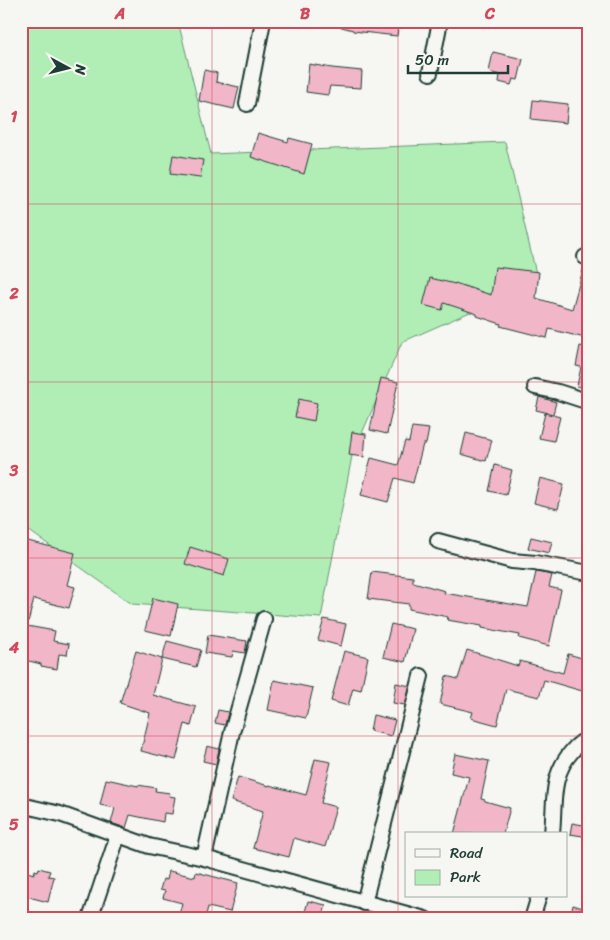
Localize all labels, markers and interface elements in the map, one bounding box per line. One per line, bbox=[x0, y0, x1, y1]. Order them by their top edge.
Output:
text: A bbox=[114, 0, 125, 28]
text: B bbox=[300, 0, 311, 28]
text: C bbox=[484, 0, 496, 28]
north arrow bbox=[42, 42, 92, 92]
scale bar bbox=[408, 42, 508, 74]
text: 50 m bbox=[415, 47, 450, 73]
text: N bbox=[67, 62, 94, 76]
text: 1 bbox=[11, 102, 18, 131]
text: 2 bbox=[8, 279, 19, 308]
text: 3 bbox=[9, 456, 19, 485]
text: 4 bbox=[8, 633, 19, 662]
text: 5 bbox=[9, 810, 19, 839]
legend bbox=[405, 832, 568, 898]
text: Road bbox=[450, 840, 483, 866]
text: Park bbox=[450, 864, 481, 890]

